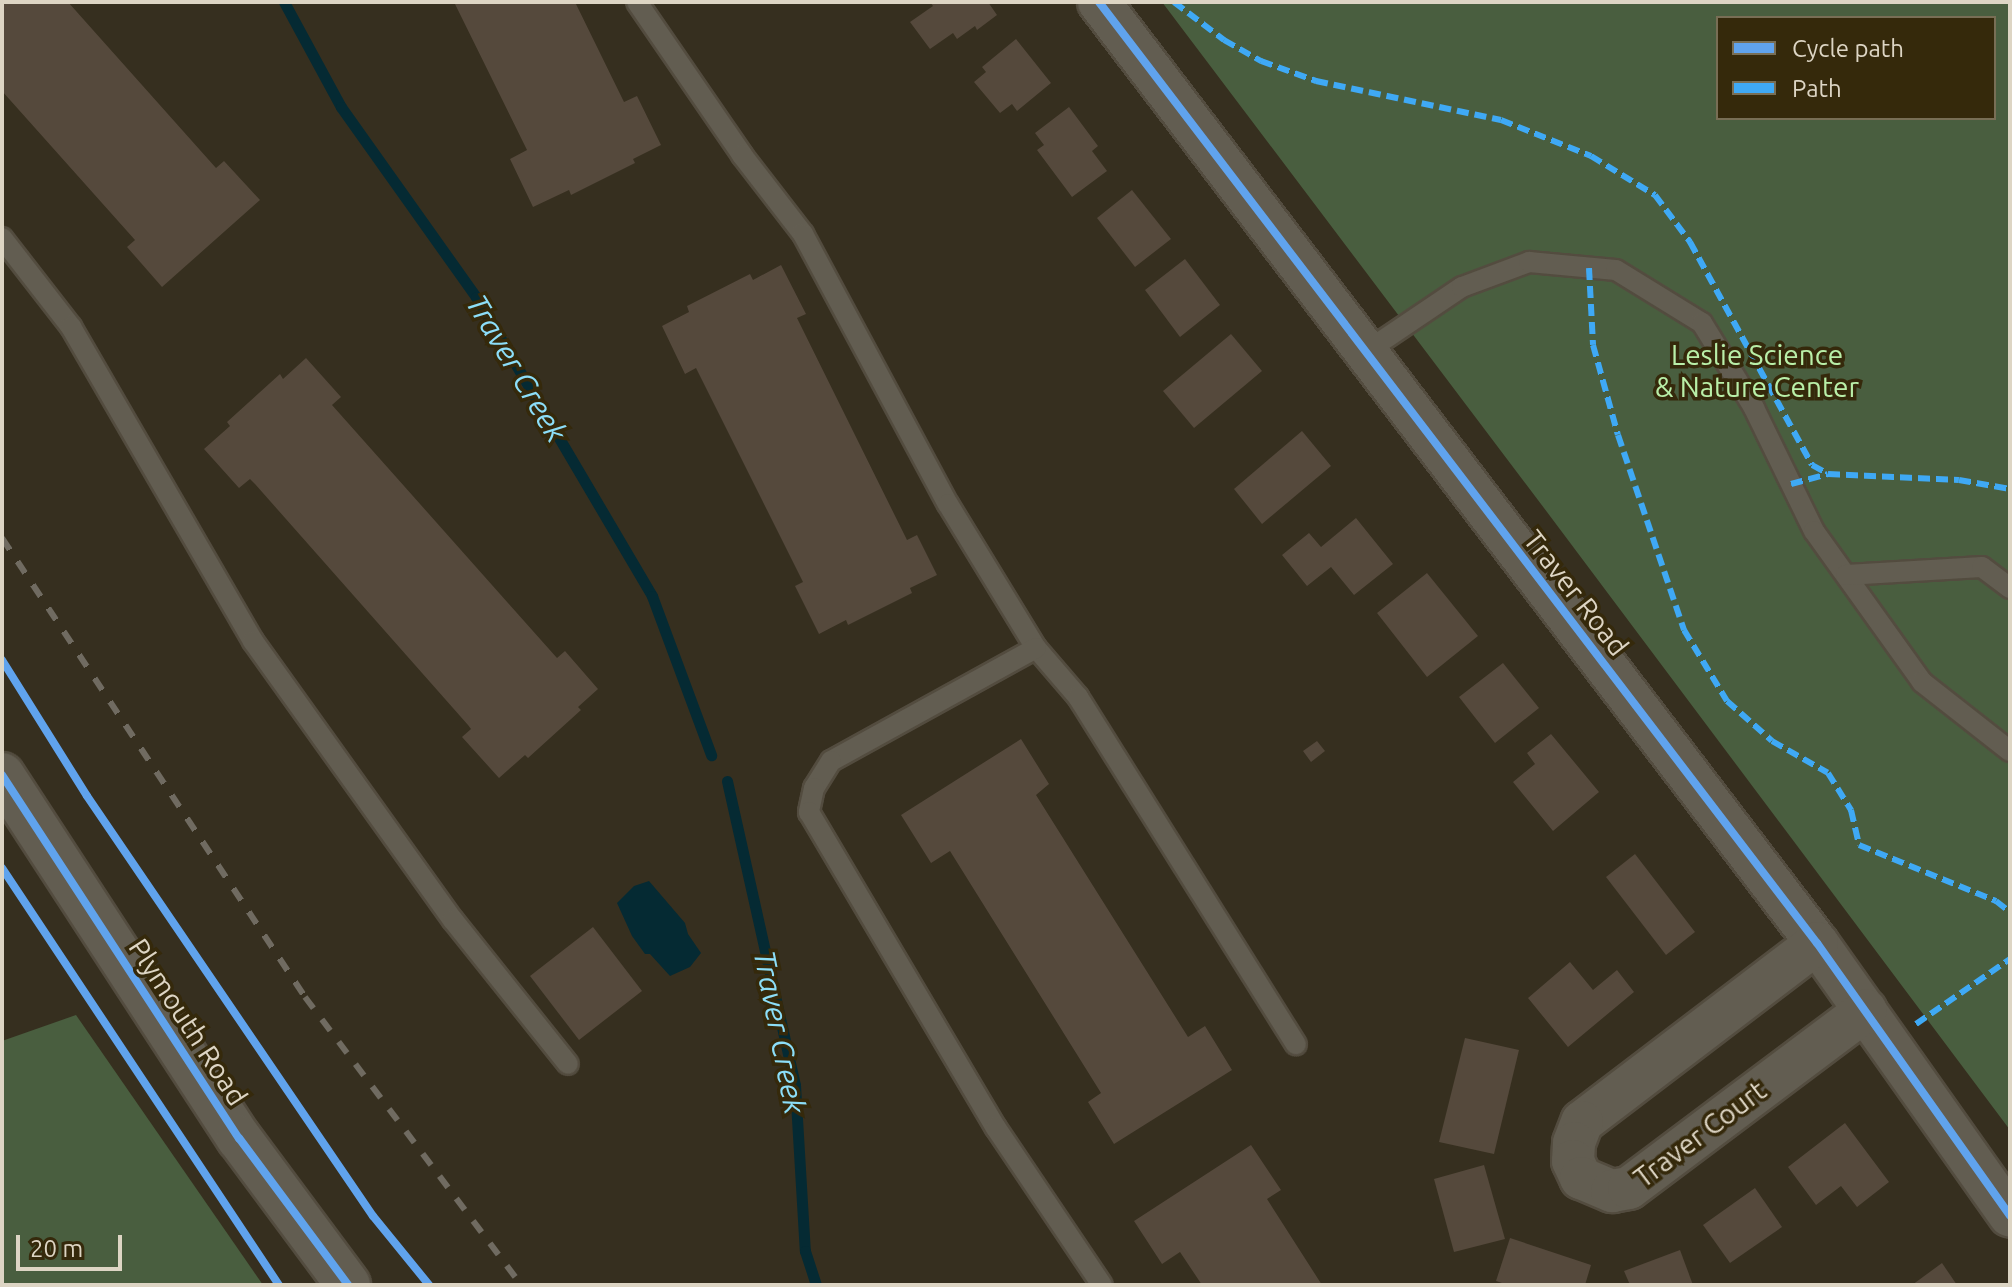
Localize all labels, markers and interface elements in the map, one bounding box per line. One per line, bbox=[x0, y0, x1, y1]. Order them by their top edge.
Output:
legend bbox=[1716, 16, 1996, 120]
text: Cycle path bbox=[1792, 35, 1904, 62]
text: Path bbox=[1792, 75, 1842, 102]
water label: Traver Creek bbox=[459, 288, 575, 448]
park label: Leslie Science & Nature Center bbox=[1655, 338, 1859, 404]
street label: Traver Road bbox=[1517, 523, 1635, 663]
street label: Plymouth Road bbox=[122, 932, 254, 1112]
water label: Traver Creek bbox=[746, 947, 814, 1117]
street label: Traver Court bbox=[1627, 1073, 1773, 1195]
scale bar bbox=[20, 1219, 126, 1269]
text: 20 m bbox=[30, 1235, 83, 1262]

